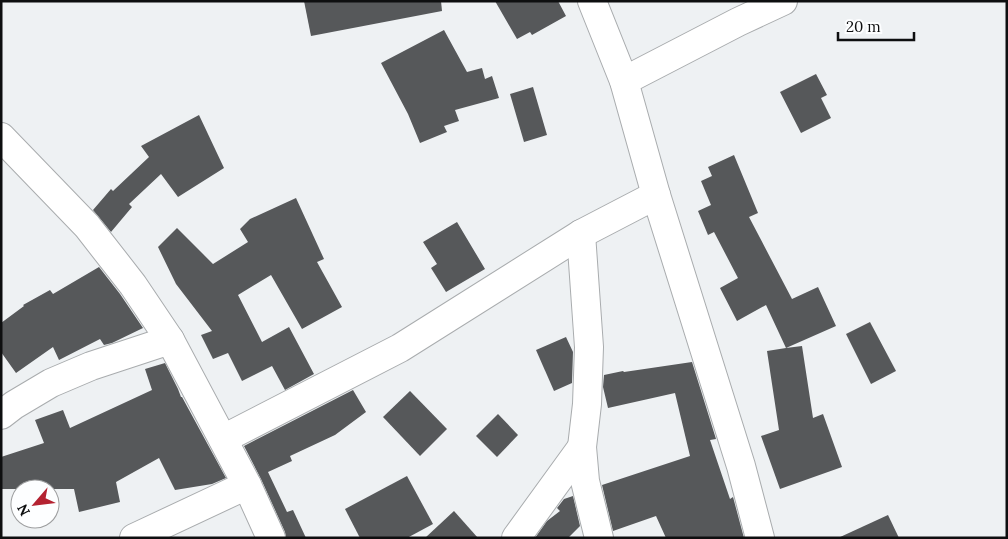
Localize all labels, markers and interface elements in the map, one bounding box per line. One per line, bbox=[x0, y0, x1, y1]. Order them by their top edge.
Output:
scale bar bbox=[838, 10, 914, 42]
text: 20 m bbox=[846, 17, 881, 36]
north arrow bbox=[10, 479, 60, 529]
text: N bbox=[13, 501, 34, 519]

